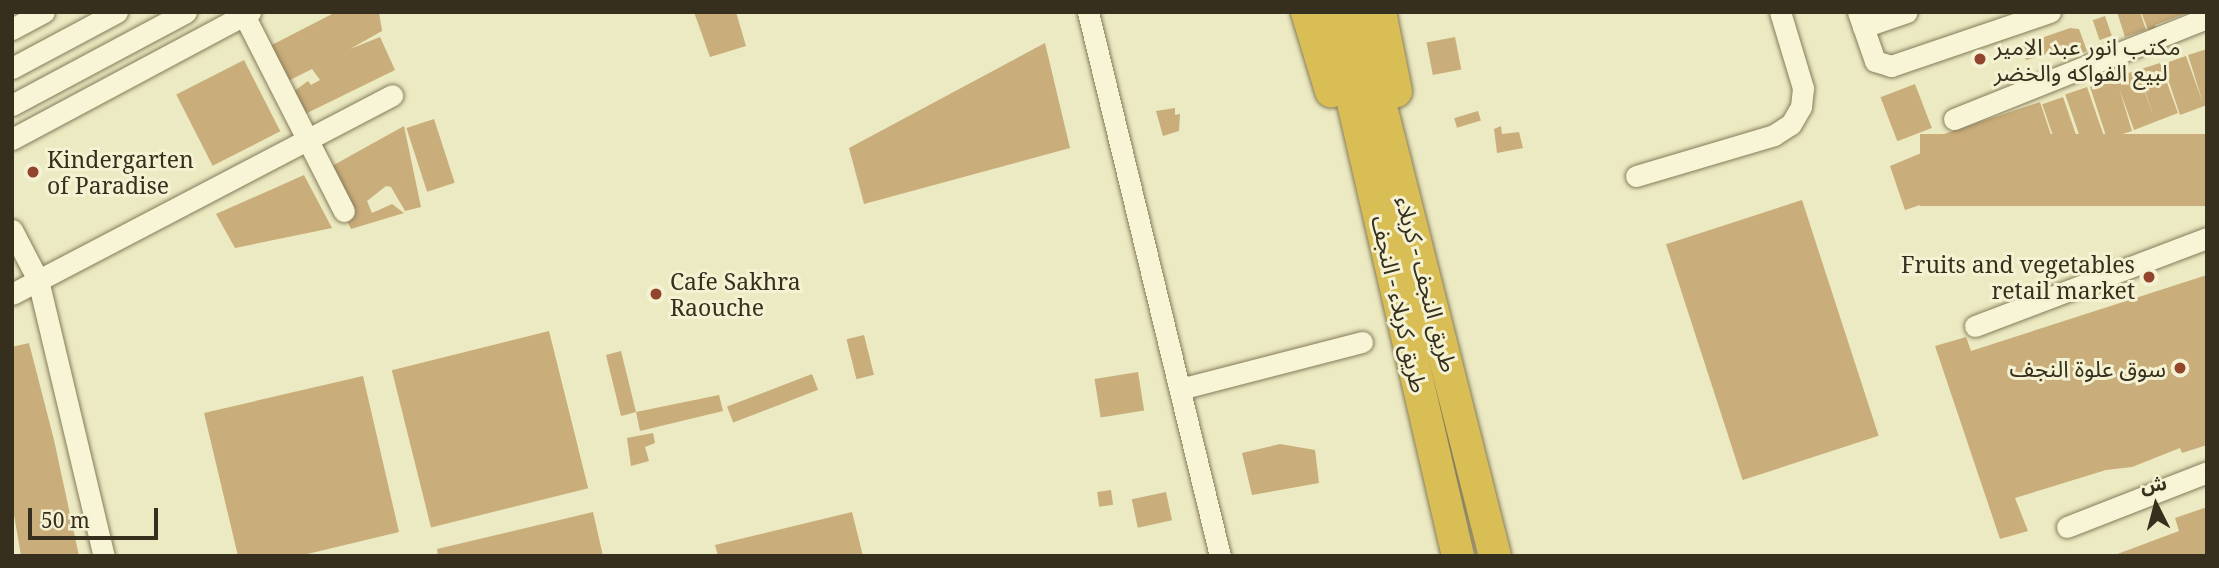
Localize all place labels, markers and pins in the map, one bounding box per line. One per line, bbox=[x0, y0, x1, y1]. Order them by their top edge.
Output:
place label: مكتب انور عبد الامير لبيع الفواكه والخضر bbox=[1994, 32, 2181, 86]
marker: مكتب انور عبد الامير لبيع الفواكه والخضر bbox=[1972, 51, 1988, 67]
place label: Kindergarten of Paradise bbox=[47, 145, 194, 199]
marker: Kindergarten of Paradise bbox=[25, 164, 41, 180]
place label: Fruits and vegetables retail market bbox=[1901, 250, 2135, 304]
place label: Cafe Sakhra Raouche bbox=[670, 267, 801, 321]
marker: Fruits and vegetables retail market bbox=[2141, 269, 2157, 285]
marker: Cafe Sakhra Raouche bbox=[648, 286, 664, 302]
place label: سوق علوة النجف bbox=[2009, 354, 2166, 382]
marker: سوق علوة النجف bbox=[2172, 360, 2188, 376]

